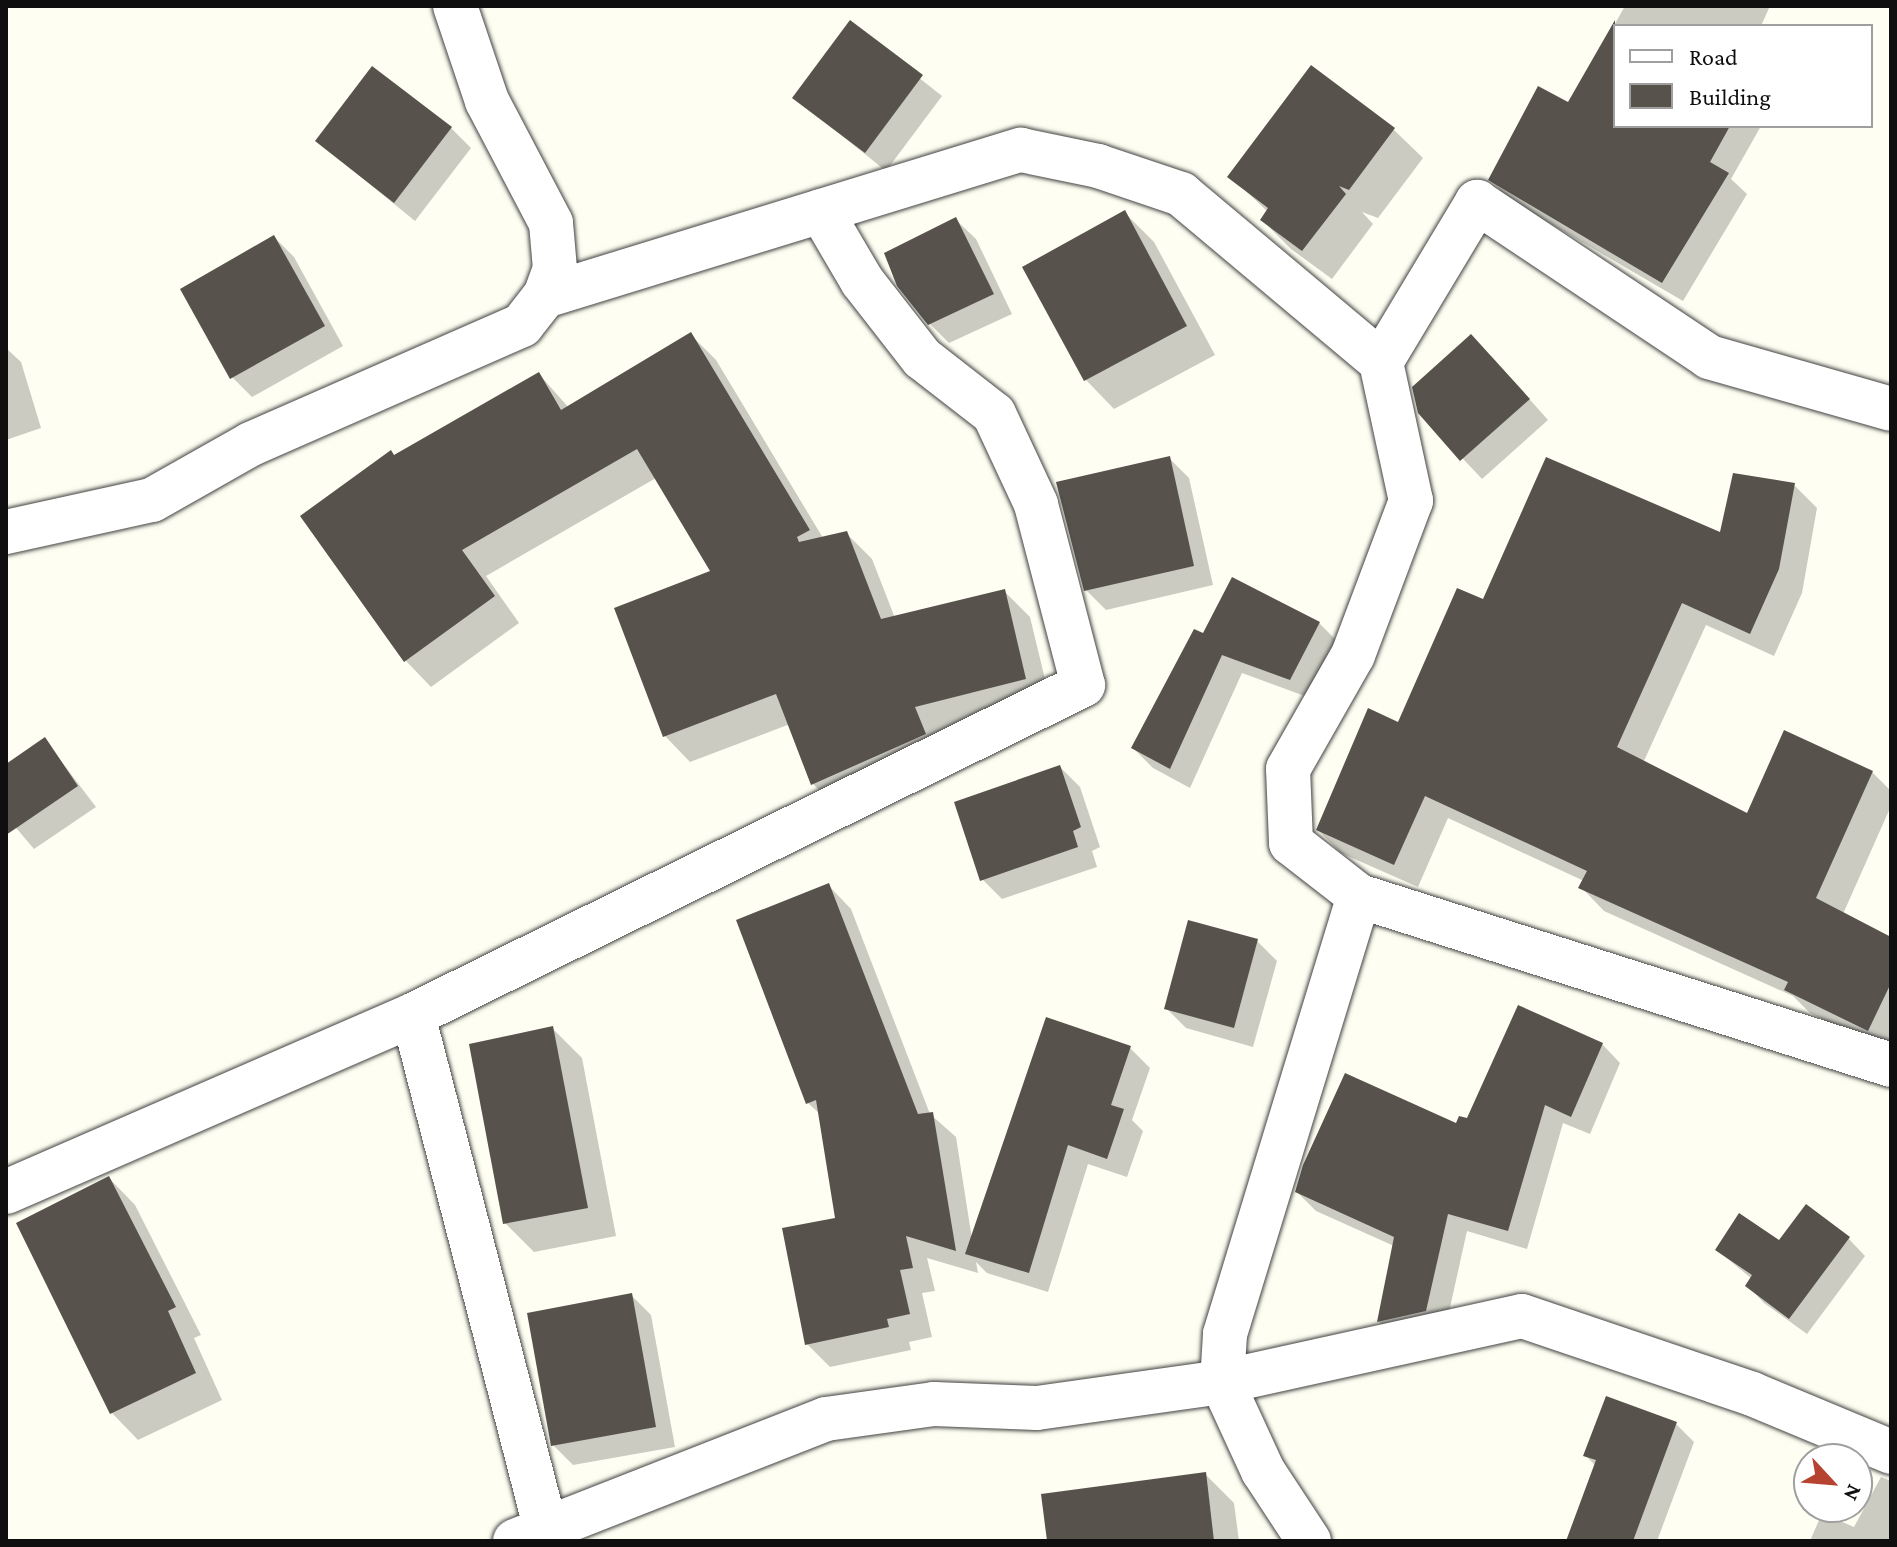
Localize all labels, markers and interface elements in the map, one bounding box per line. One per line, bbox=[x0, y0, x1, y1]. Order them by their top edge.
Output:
legend bbox=[1613, 24, 1873, 128]
text: Road bbox=[1689, 43, 1738, 70]
text: Building bbox=[1689, 83, 1771, 110]
north arrow bbox=[1793, 1443, 1873, 1523]
text: N bbox=[1839, 1481, 1868, 1505]

